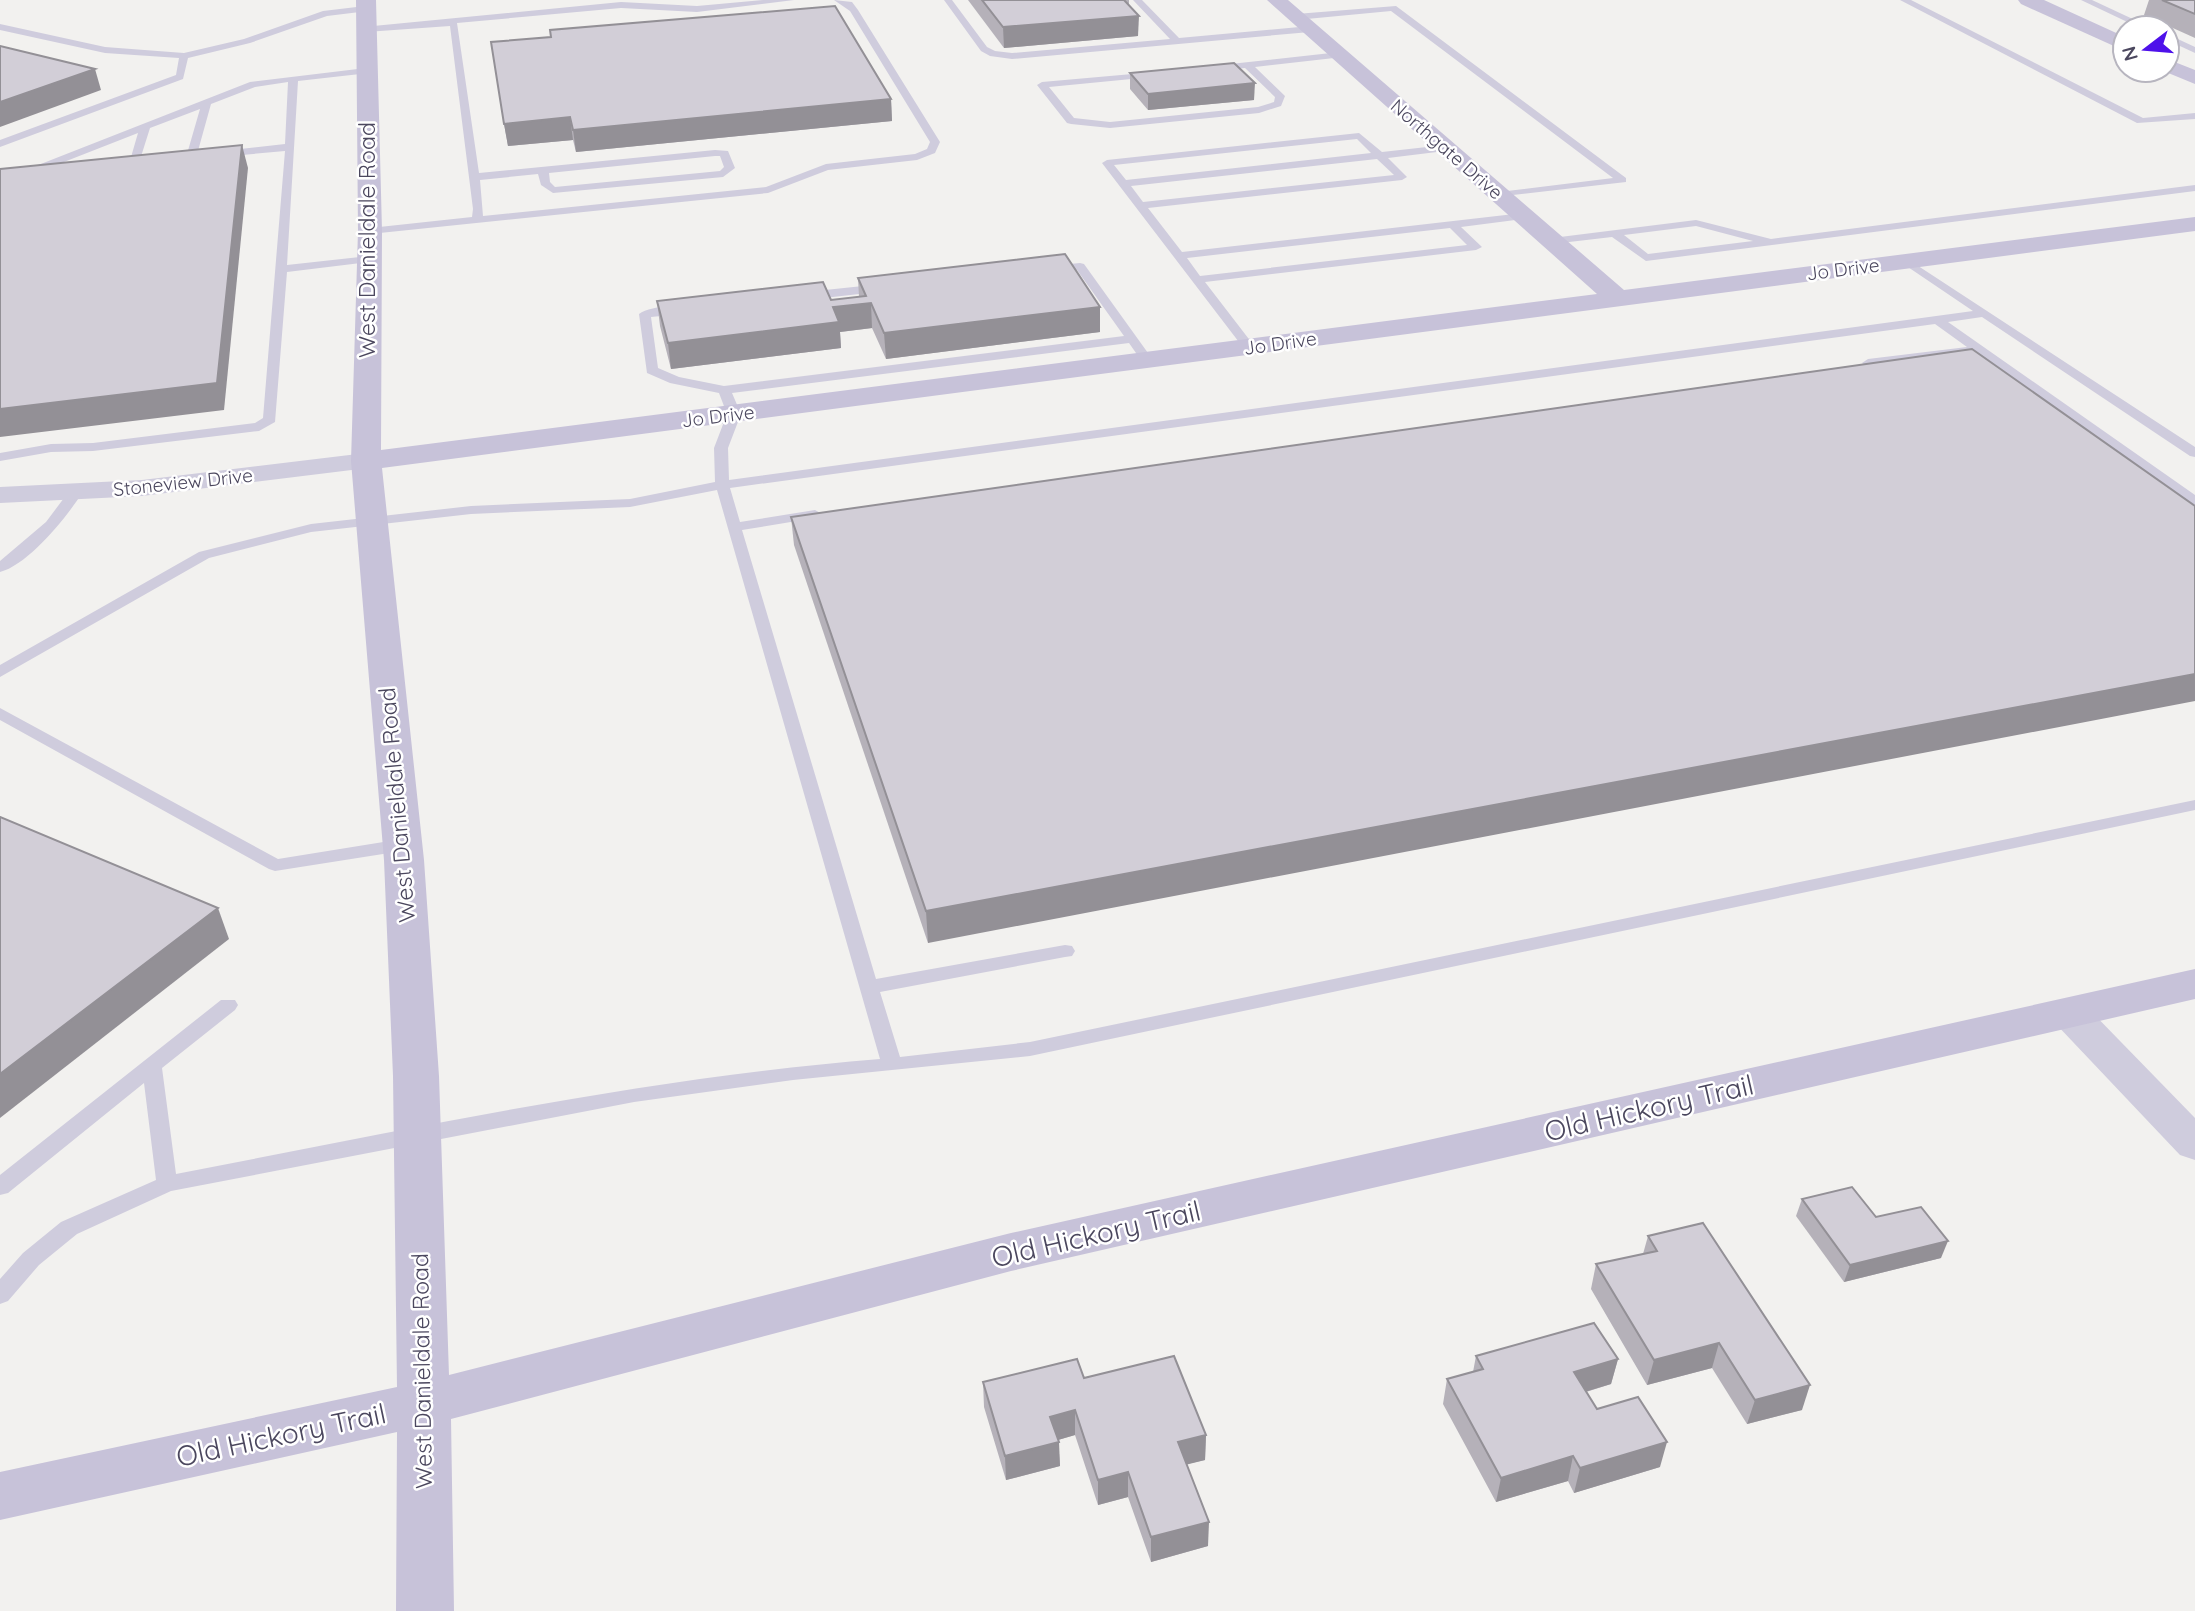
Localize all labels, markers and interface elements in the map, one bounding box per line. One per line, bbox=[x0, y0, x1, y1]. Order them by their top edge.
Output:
north arrow bbox=[2111, 14, 2181, 84]
text: N bbox=[2116, 44, 2143, 64]
street label: Northgate Drive bbox=[1386, 94, 1508, 204]
street label: West Danieldale Road bbox=[352, 122, 381, 358]
street label: Jo Drive bbox=[1805, 253, 1881, 285]
street label: Jo Drive bbox=[1242, 326, 1318, 360]
street label: Jo Drive bbox=[680, 400, 756, 432]
street label: Stoneview Drive bbox=[112, 463, 254, 501]
street label: West Danieldale Road bbox=[372, 686, 421, 924]
street label: Old Hickory Trail bbox=[1541, 1066, 1757, 1149]
street label: Old Hickory Trail bbox=[988, 1192, 1204, 1275]
street label: West Danieldale Road bbox=[405, 1253, 438, 1489]
street label: Old Hickory Trail bbox=[173, 1395, 389, 1474]

